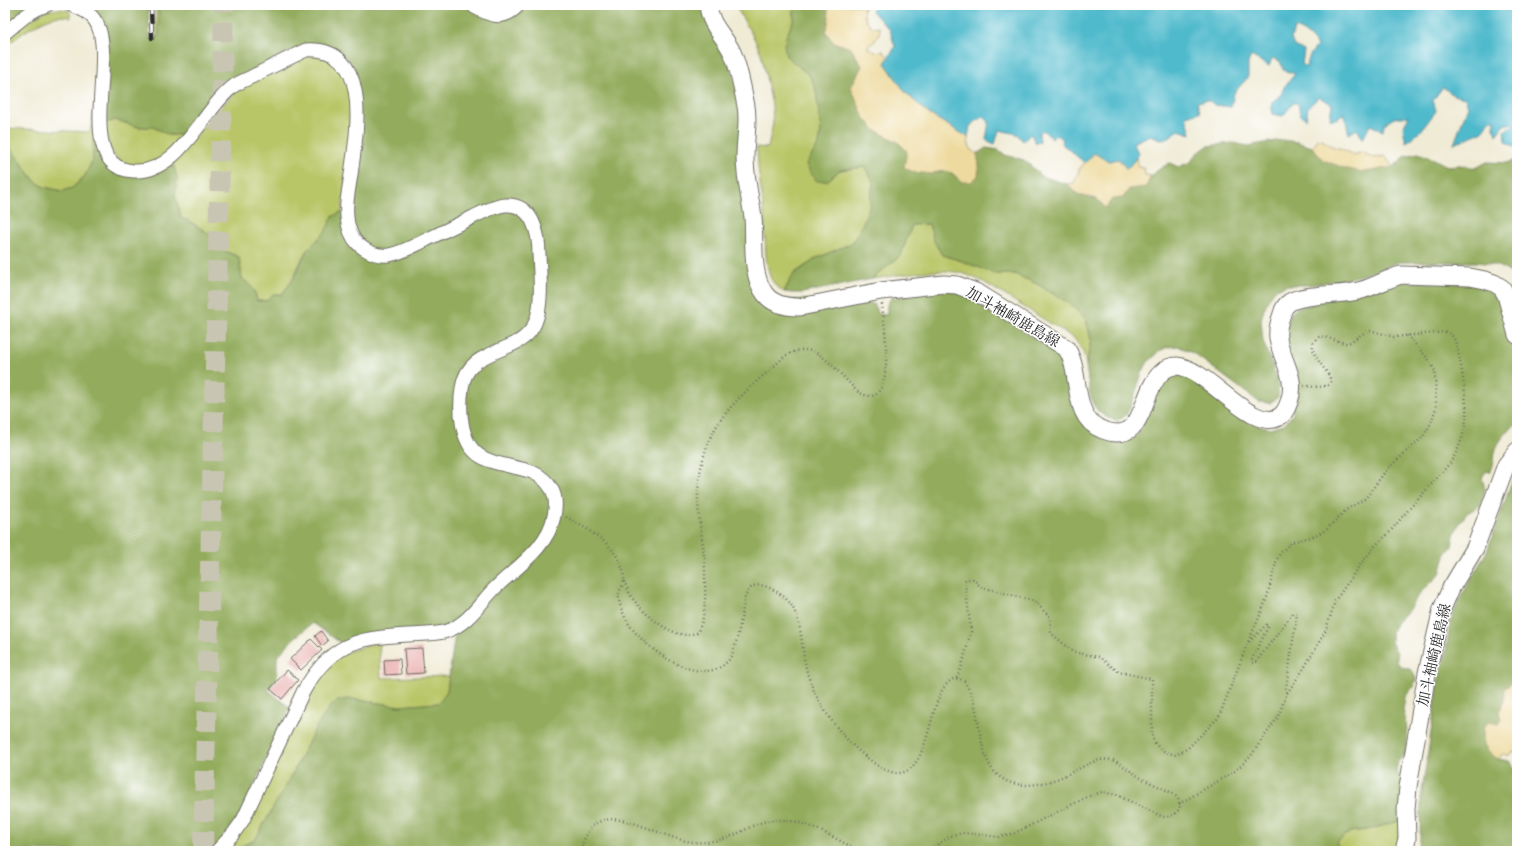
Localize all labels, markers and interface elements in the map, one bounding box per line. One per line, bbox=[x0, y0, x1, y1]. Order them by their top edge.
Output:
street label: 加斗袖崎鹿島線 bbox=[963, 281, 1064, 352]
street label: 加斗袖崎鹿島線 bbox=[1411, 601, 1456, 708]

